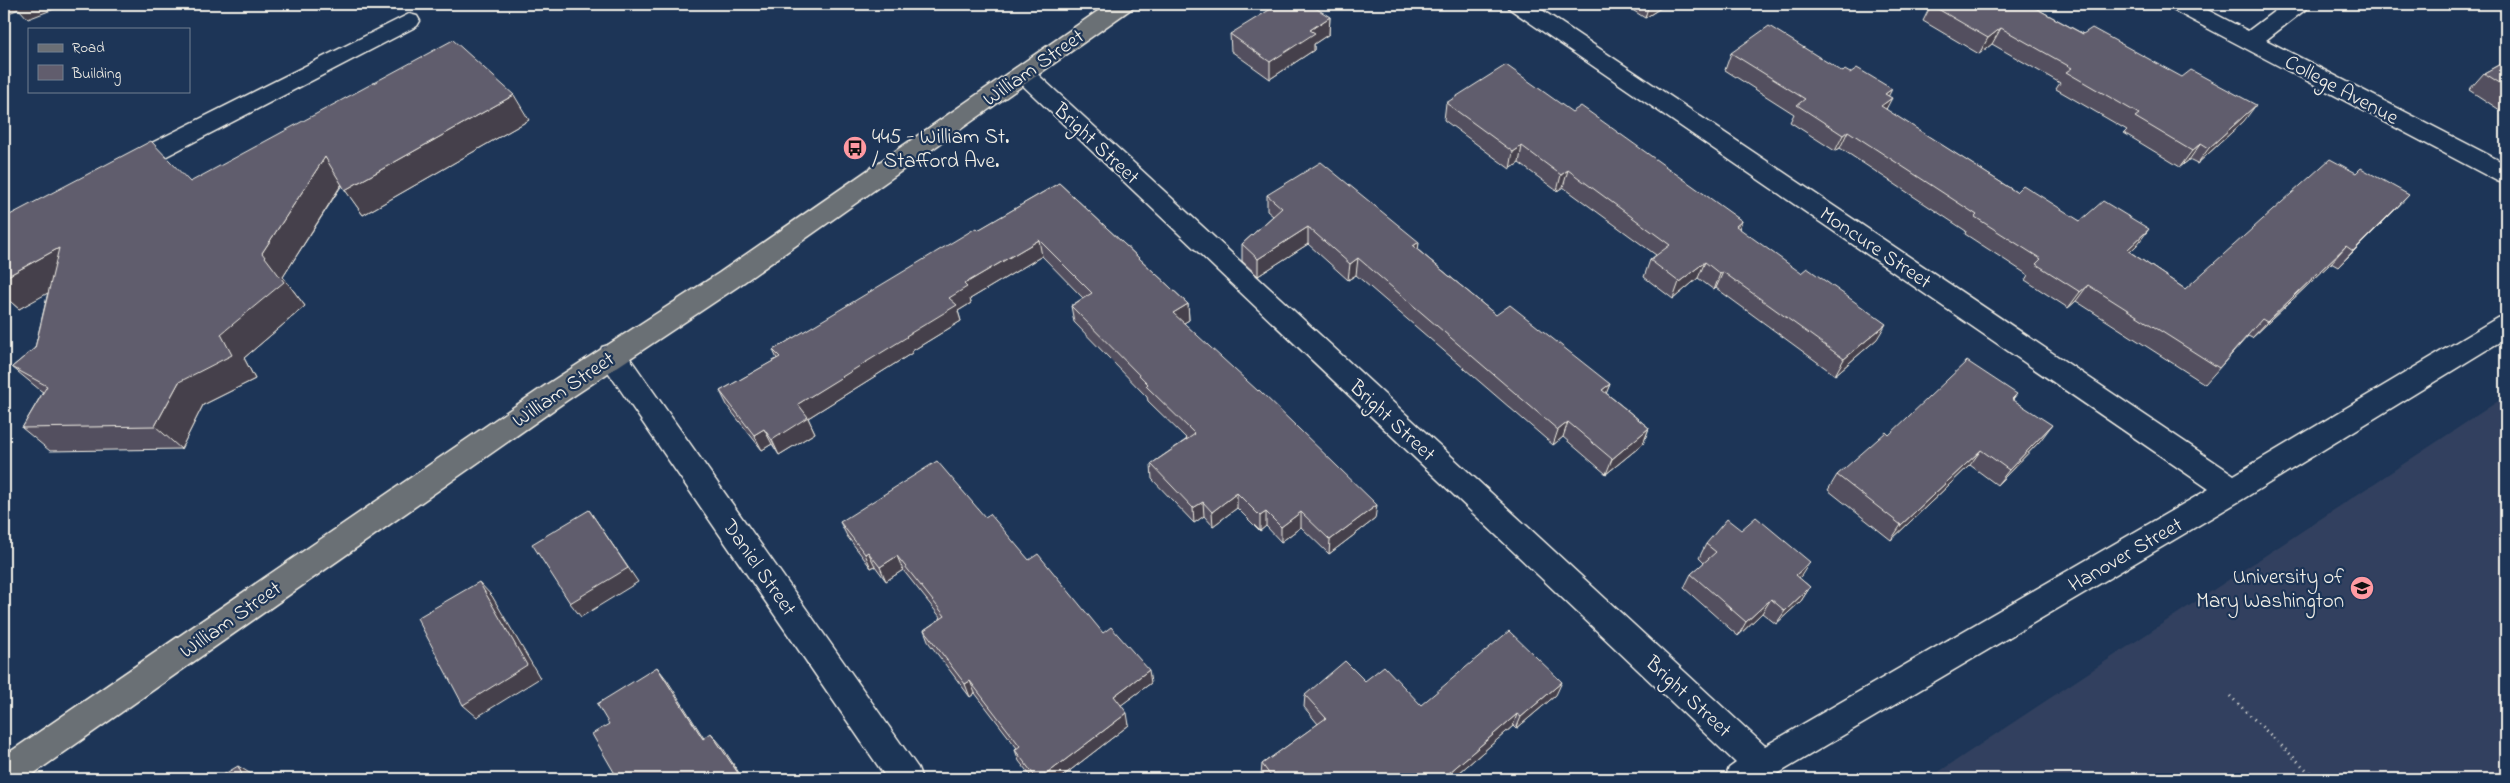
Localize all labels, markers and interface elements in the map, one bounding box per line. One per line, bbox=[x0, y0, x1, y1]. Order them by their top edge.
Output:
street label: William Street bbox=[977, 23, 1091, 115]
legend bbox=[28, 28, 190, 92]
text: Road bbox=[72, 37, 105, 59]
street label: College Avenue bbox=[2278, 48, 2404, 135]
text: Building bbox=[71, 63, 121, 86]
street label: Bright Street bbox=[1044, 96, 1145, 194]
place label: 445 - William St. / Stafford Ave. bbox=[872, 123, 1009, 177]
bus stop icon: 445 - William St. / Stafford Ave. bbox=[842, 135, 868, 161]
street label: Moncure Street bbox=[1813, 200, 1937, 297]
street label: William Street bbox=[507, 345, 621, 436]
street label: Bright Street bbox=[1340, 373, 1441, 471]
street label: Hanover Street bbox=[2063, 511, 2189, 601]
street label: Daniel Street bbox=[713, 513, 803, 623]
place label: University of Mary Washington bbox=[2196, 563, 2344, 619]
street label: William Street bbox=[174, 575, 288, 667]
school or university icon: University of Mary Washington bbox=[2349, 575, 2375, 601]
street label: Bright Street bbox=[1636, 649, 1737, 747]

